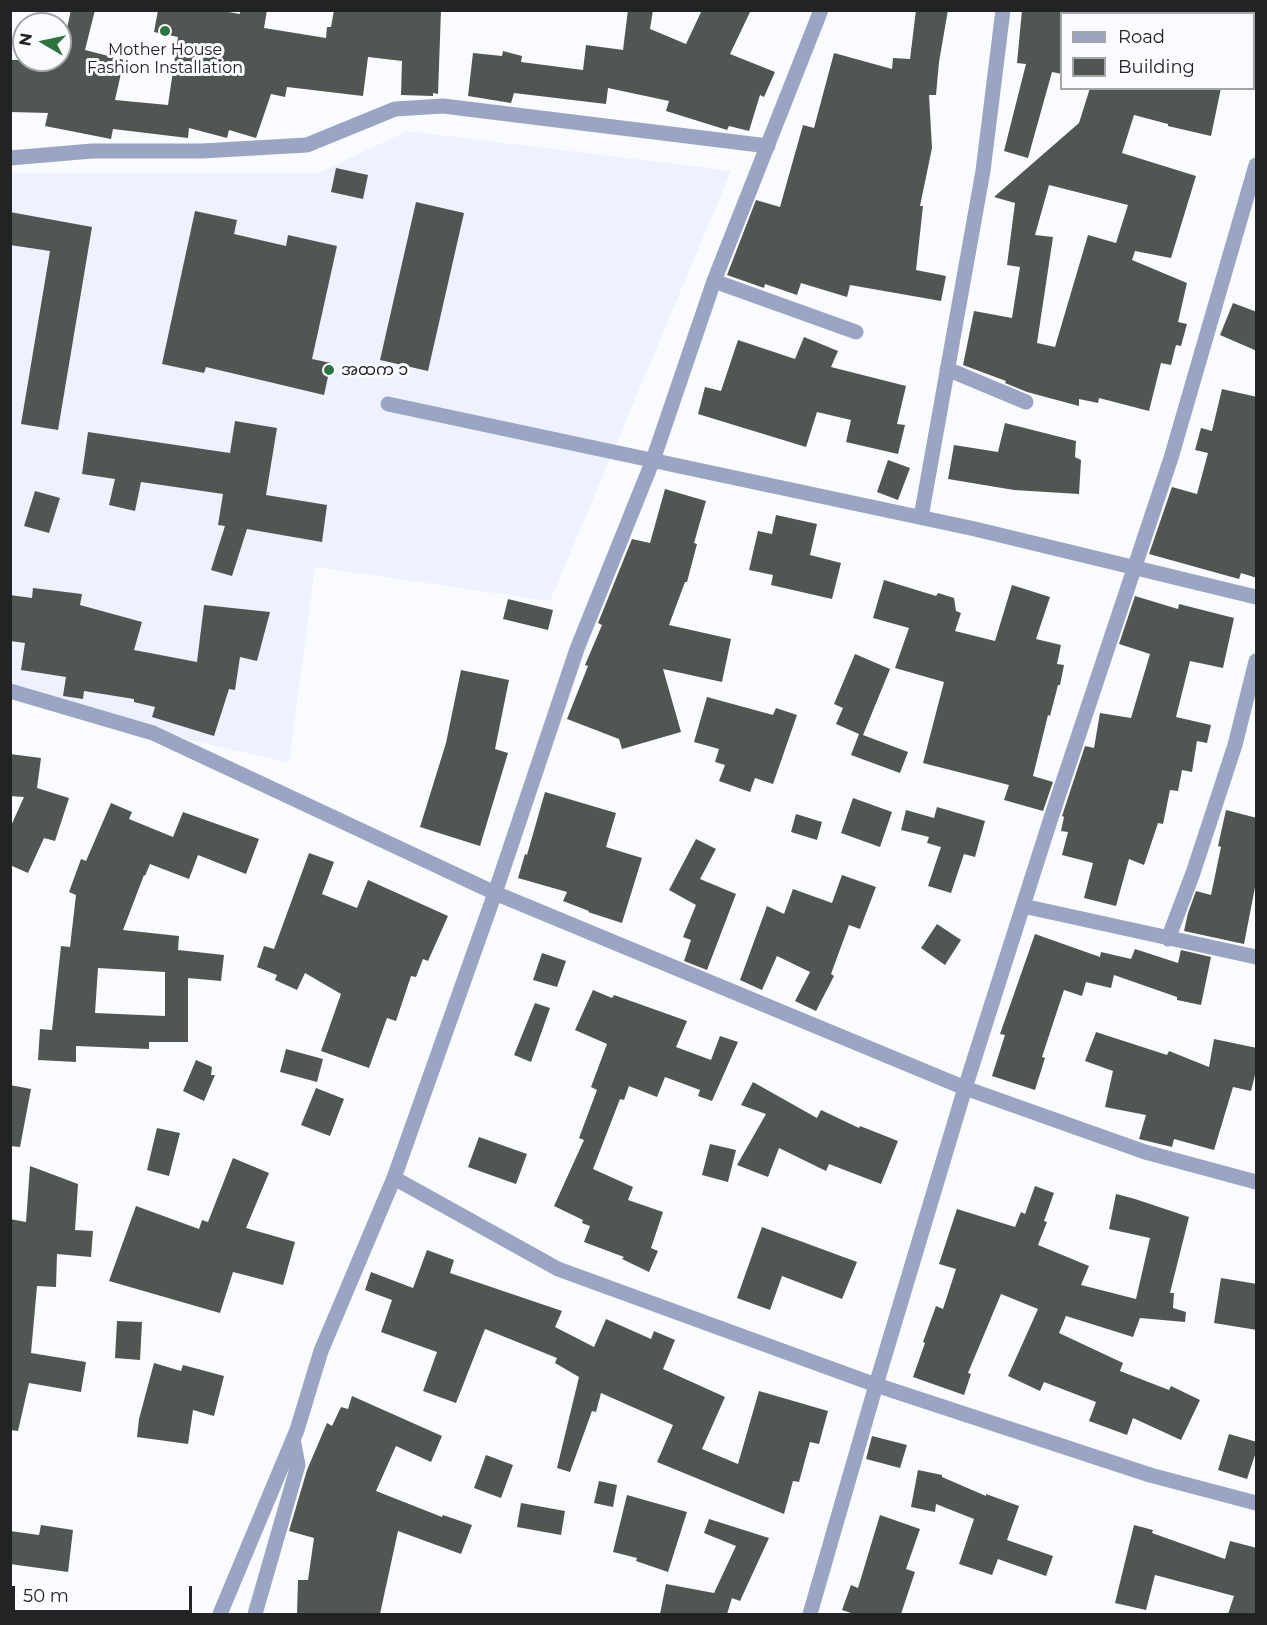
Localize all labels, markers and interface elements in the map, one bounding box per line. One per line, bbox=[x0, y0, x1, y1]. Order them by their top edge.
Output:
north arrow bbox=[12, 12, 72, 72]
legend bbox=[1060, 12, 1255, 90]
marker: Mother House Fashion Installation bbox=[158, 24, 172, 38]
text: Road bbox=[1118, 26, 1165, 48]
text: N bbox=[15, 32, 36, 47]
place label: Mother House Fashion Installation bbox=[87, 40, 243, 78]
text: Building bbox=[1118, 56, 1195, 78]
place label: အထက ၁ bbox=[341, 360, 408, 380]
marker: အထက ၁ bbox=[322, 363, 336, 377]
scale bar bbox=[15, 1574, 195, 1612]
text: 50 m bbox=[23, 1585, 69, 1607]

